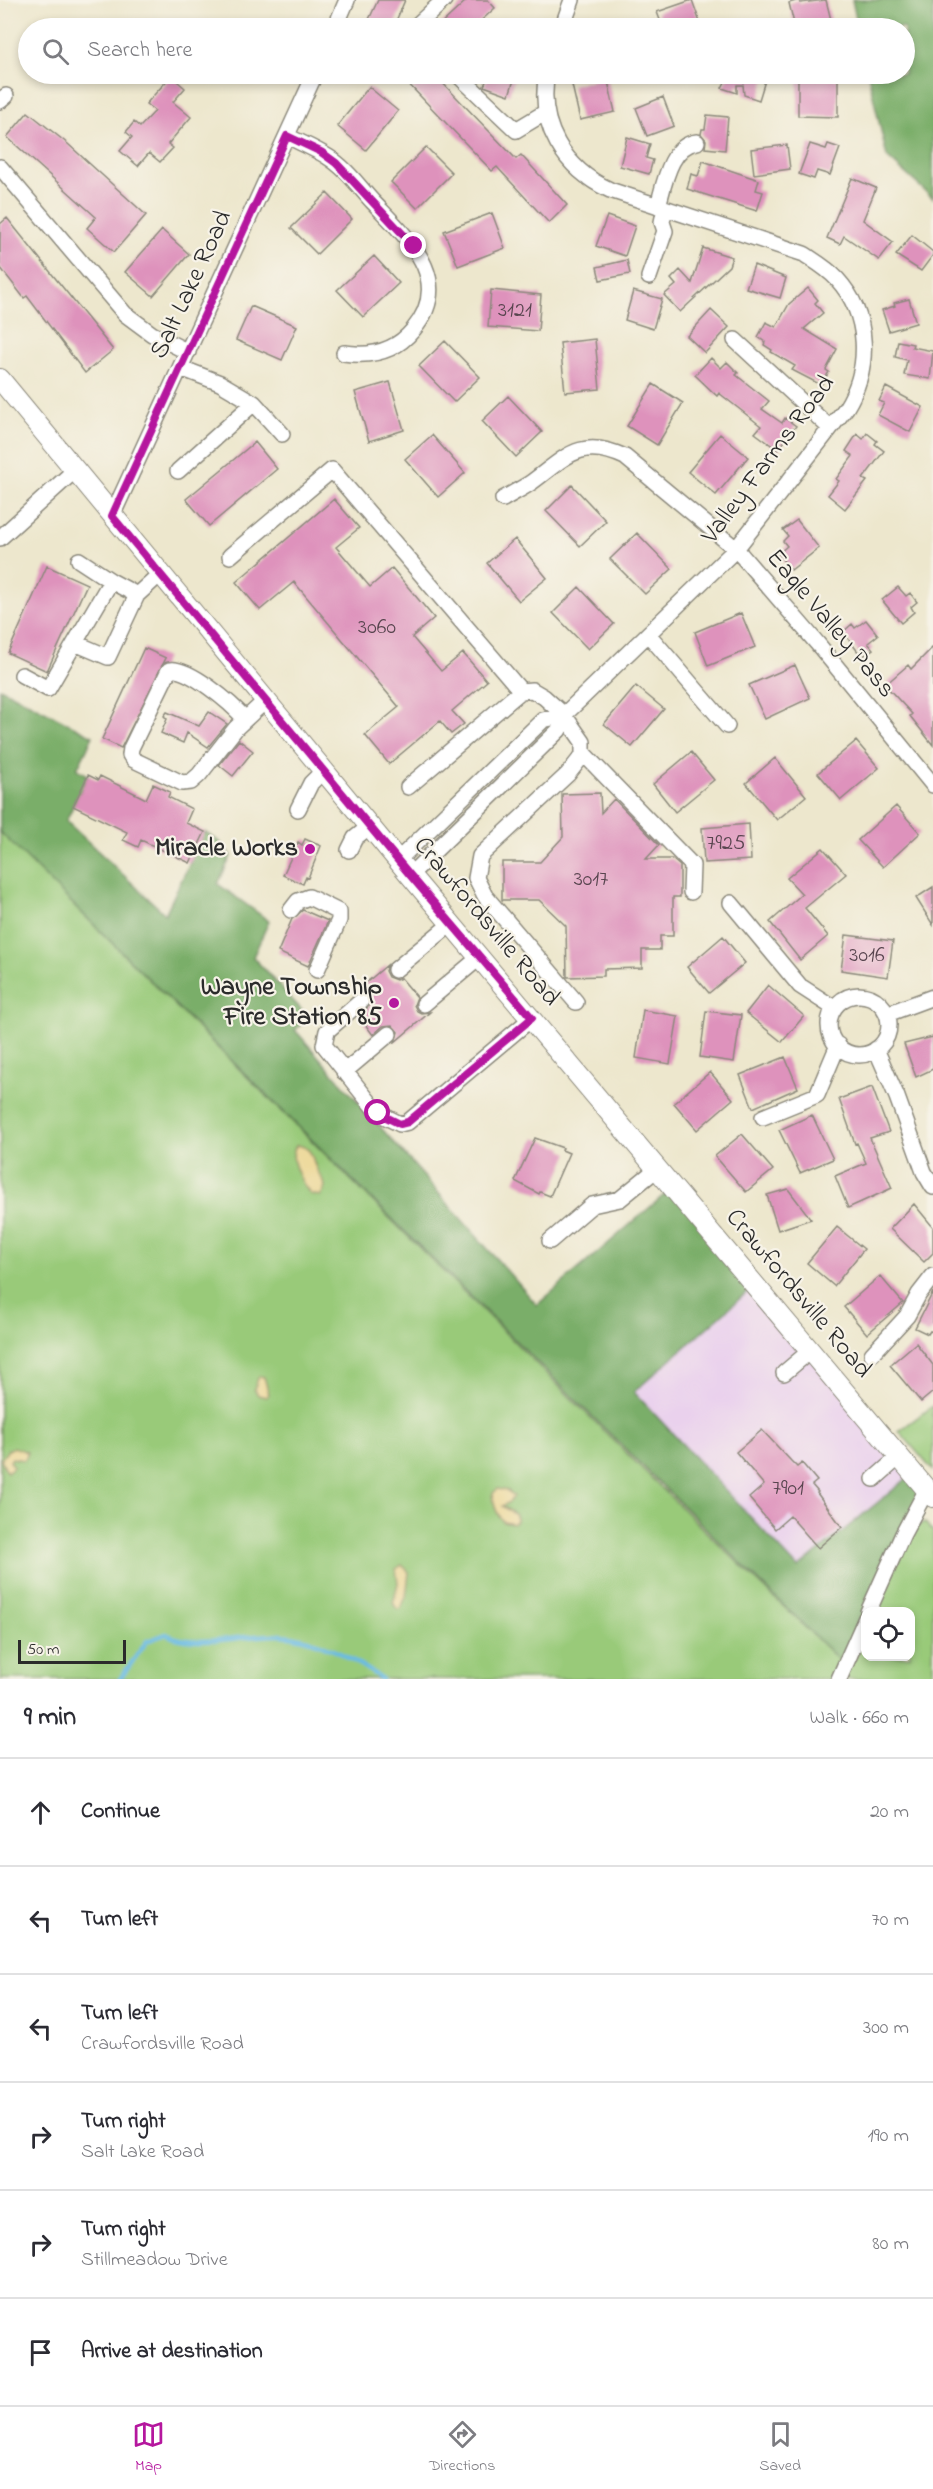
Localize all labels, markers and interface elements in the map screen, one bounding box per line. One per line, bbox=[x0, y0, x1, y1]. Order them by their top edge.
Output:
search box bbox=[18, 18, 915, 84]
icon: search bbox=[39, 35, 72, 68]
text: Search here bbox=[87, 35, 192, 67]
street label: Salt Lake Road bbox=[141, 204, 243, 366]
route end bbox=[400, 232, 426, 258]
house number: 3121 bbox=[498, 295, 532, 327]
street label: Valley Farms Road bbox=[692, 367, 845, 553]
street label: Eagle Valley Pass bbox=[756, 541, 904, 707]
house number: 3060 bbox=[358, 612, 396, 644]
house number: 7925 bbox=[706, 828, 746, 860]
street label: Crawfordsville Road bbox=[403, 829, 569, 1016]
place label: Miracle Works bbox=[155, 830, 298, 868]
marker: Miracle Works bbox=[303, 842, 317, 856]
house number: 3017 bbox=[574, 864, 608, 896]
house number: 3016 bbox=[849, 940, 885, 972]
place label: Wayne Township Fire Station 85 bbox=[201, 969, 382, 1037]
marker: Wayne Township Fire Station 85 bbox=[387, 996, 401, 1010]
route start bbox=[364, 1099, 390, 1125]
street label: Crawfordsville Road bbox=[715, 1201, 881, 1388]
house number: 7901 bbox=[772, 1473, 804, 1505]
map controls bbox=[861, 1607, 915, 1661]
button: locate bbox=[861, 1607, 915, 1661]
scale bar bbox=[18, 1637, 126, 1664]
text: 50 m bbox=[27, 1638, 59, 1662]
text: 9 min bbox=[24, 1699, 76, 1737]
text: Walk · 660 m bbox=[810, 1704, 909, 1733]
icon: ahead bbox=[24, 1796, 57, 1829]
text: Continue bbox=[81, 1796, 160, 1828]
text: 20 m bbox=[870, 1798, 909, 1827]
icon: left bbox=[24, 1904, 57, 1937]
text: Turn left bbox=[81, 1904, 158, 1936]
text: 70 m bbox=[872, 1906, 909, 1935]
text: Turn left bbox=[81, 1998, 158, 2030]
icon: left bbox=[24, 2012, 57, 2045]
text: 300 m bbox=[863, 2014, 909, 2043]
text: Crawfordsville Road bbox=[81, 2030, 244, 2059]
text: Turn right bbox=[81, 2106, 166, 2138]
icon: right bbox=[24, 2120, 57, 2153]
text: 190 m bbox=[867, 2122, 909, 2151]
text: Salt Lake Road bbox=[81, 2138, 204, 2167]
text: Turn right bbox=[81, 2214, 166, 2246]
icon: right bbox=[24, 2228, 57, 2261]
text: 80 m bbox=[872, 2230, 909, 2259]
text: Stillmeadow Drive bbox=[81, 2246, 228, 2275]
icon: arrive bbox=[24, 2336, 57, 2369]
text: Arrive at destination bbox=[81, 2336, 263, 2368]
tab: Map bbox=[132, 2418, 165, 2478]
tab: Directions bbox=[429, 2418, 495, 2478]
tab: Saved bbox=[759, 2418, 801, 2478]

